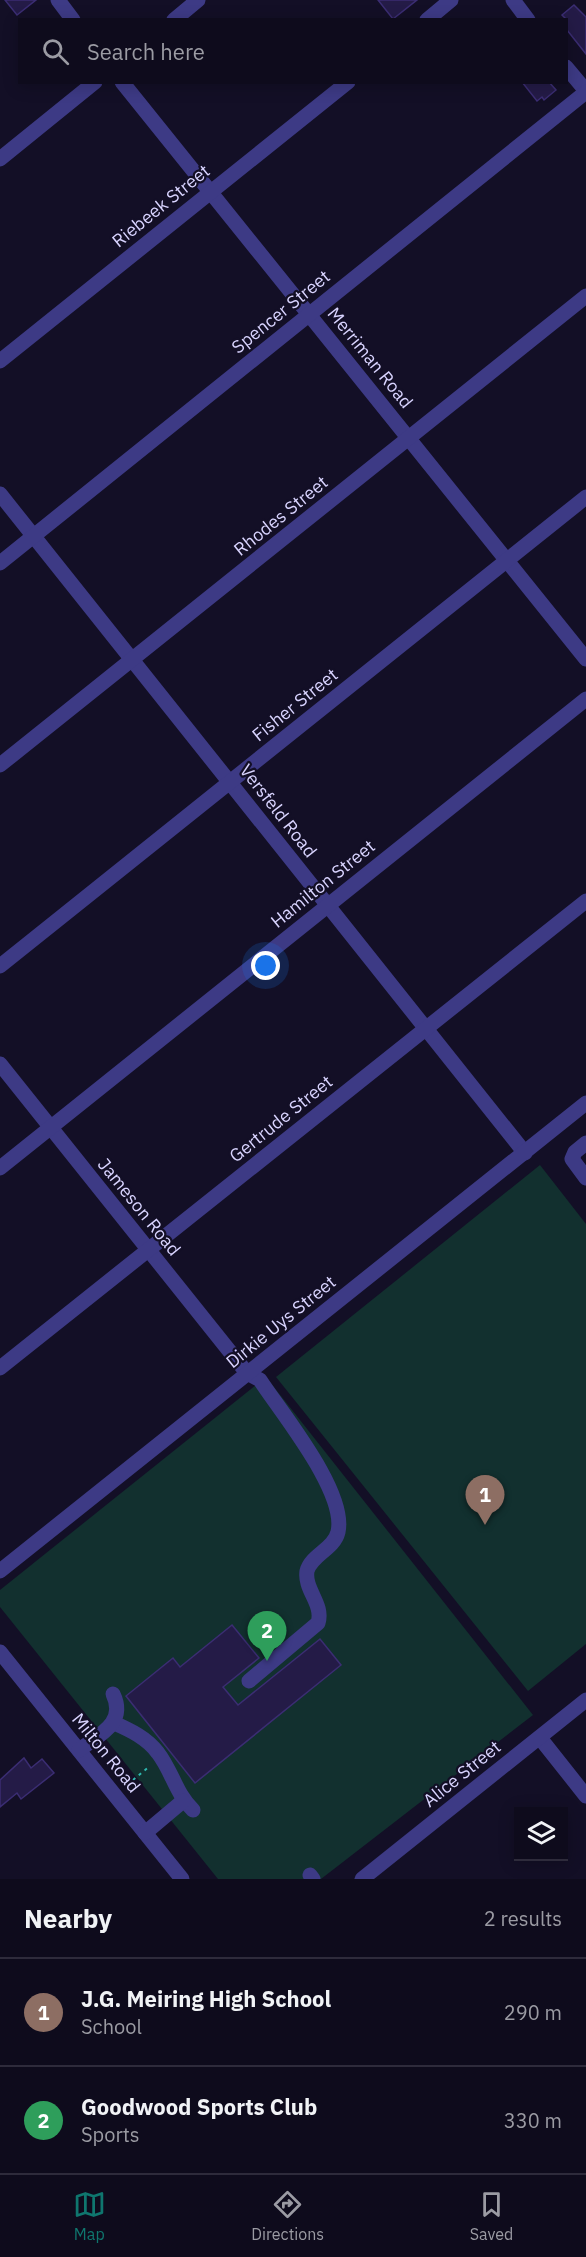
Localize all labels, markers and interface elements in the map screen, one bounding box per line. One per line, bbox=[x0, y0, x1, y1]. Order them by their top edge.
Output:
search box bbox=[18, 18, 568, 84]
icon: search bbox=[39, 35, 72, 68]
text: Search here bbox=[87, 37, 205, 66]
street label: Riebeek Street bbox=[107, 159, 214, 252]
street label: Spencer Street bbox=[227, 265, 335, 358]
street label: Merriman Road bbox=[323, 303, 418, 413]
street label: Rhodes Street bbox=[229, 471, 332, 561]
street label: Fisher Street bbox=[247, 663, 342, 746]
street label: Versfeld Road bbox=[235, 759, 322, 862]
street label: Hamilton Street bbox=[266, 835, 379, 933]
your location bbox=[251, 951, 280, 980]
street label: Gertrude Street bbox=[224, 1070, 337, 1167]
street label: Jameson Road bbox=[93, 1153, 186, 1260]
street label: Dirkie Uys Street bbox=[221, 1270, 340, 1373]
pin: 1 bbox=[466, 1476, 504, 1525]
pin: 2 bbox=[248, 1612, 286, 1661]
street label: Milton Road bbox=[67, 1708, 146, 1797]
street label: Alice Street bbox=[418, 1735, 505, 1812]
map controls bbox=[514, 1807, 568, 1861]
button: layers bbox=[514, 1807, 568, 1861]
text: Nearby bbox=[24, 1901, 112, 1935]
text: 2 results bbox=[484, 1905, 562, 1932]
text: J.G. Meiring High School bbox=[81, 1984, 331, 2013]
text: 1 bbox=[38, 1999, 50, 2026]
text: 290 m bbox=[504, 1999, 562, 2026]
text: School bbox=[81, 2013, 142, 2040]
text: Goodwood Sports Club bbox=[81, 2092, 317, 2121]
text: 2 bbox=[38, 2107, 50, 2134]
text: 330 m bbox=[504, 2107, 562, 2134]
text: Sports bbox=[81, 2121, 140, 2148]
tab: Map bbox=[73, 2188, 106, 2244]
tab: Directions bbox=[251, 2188, 324, 2244]
tab: Saved bbox=[470, 2188, 513, 2244]

